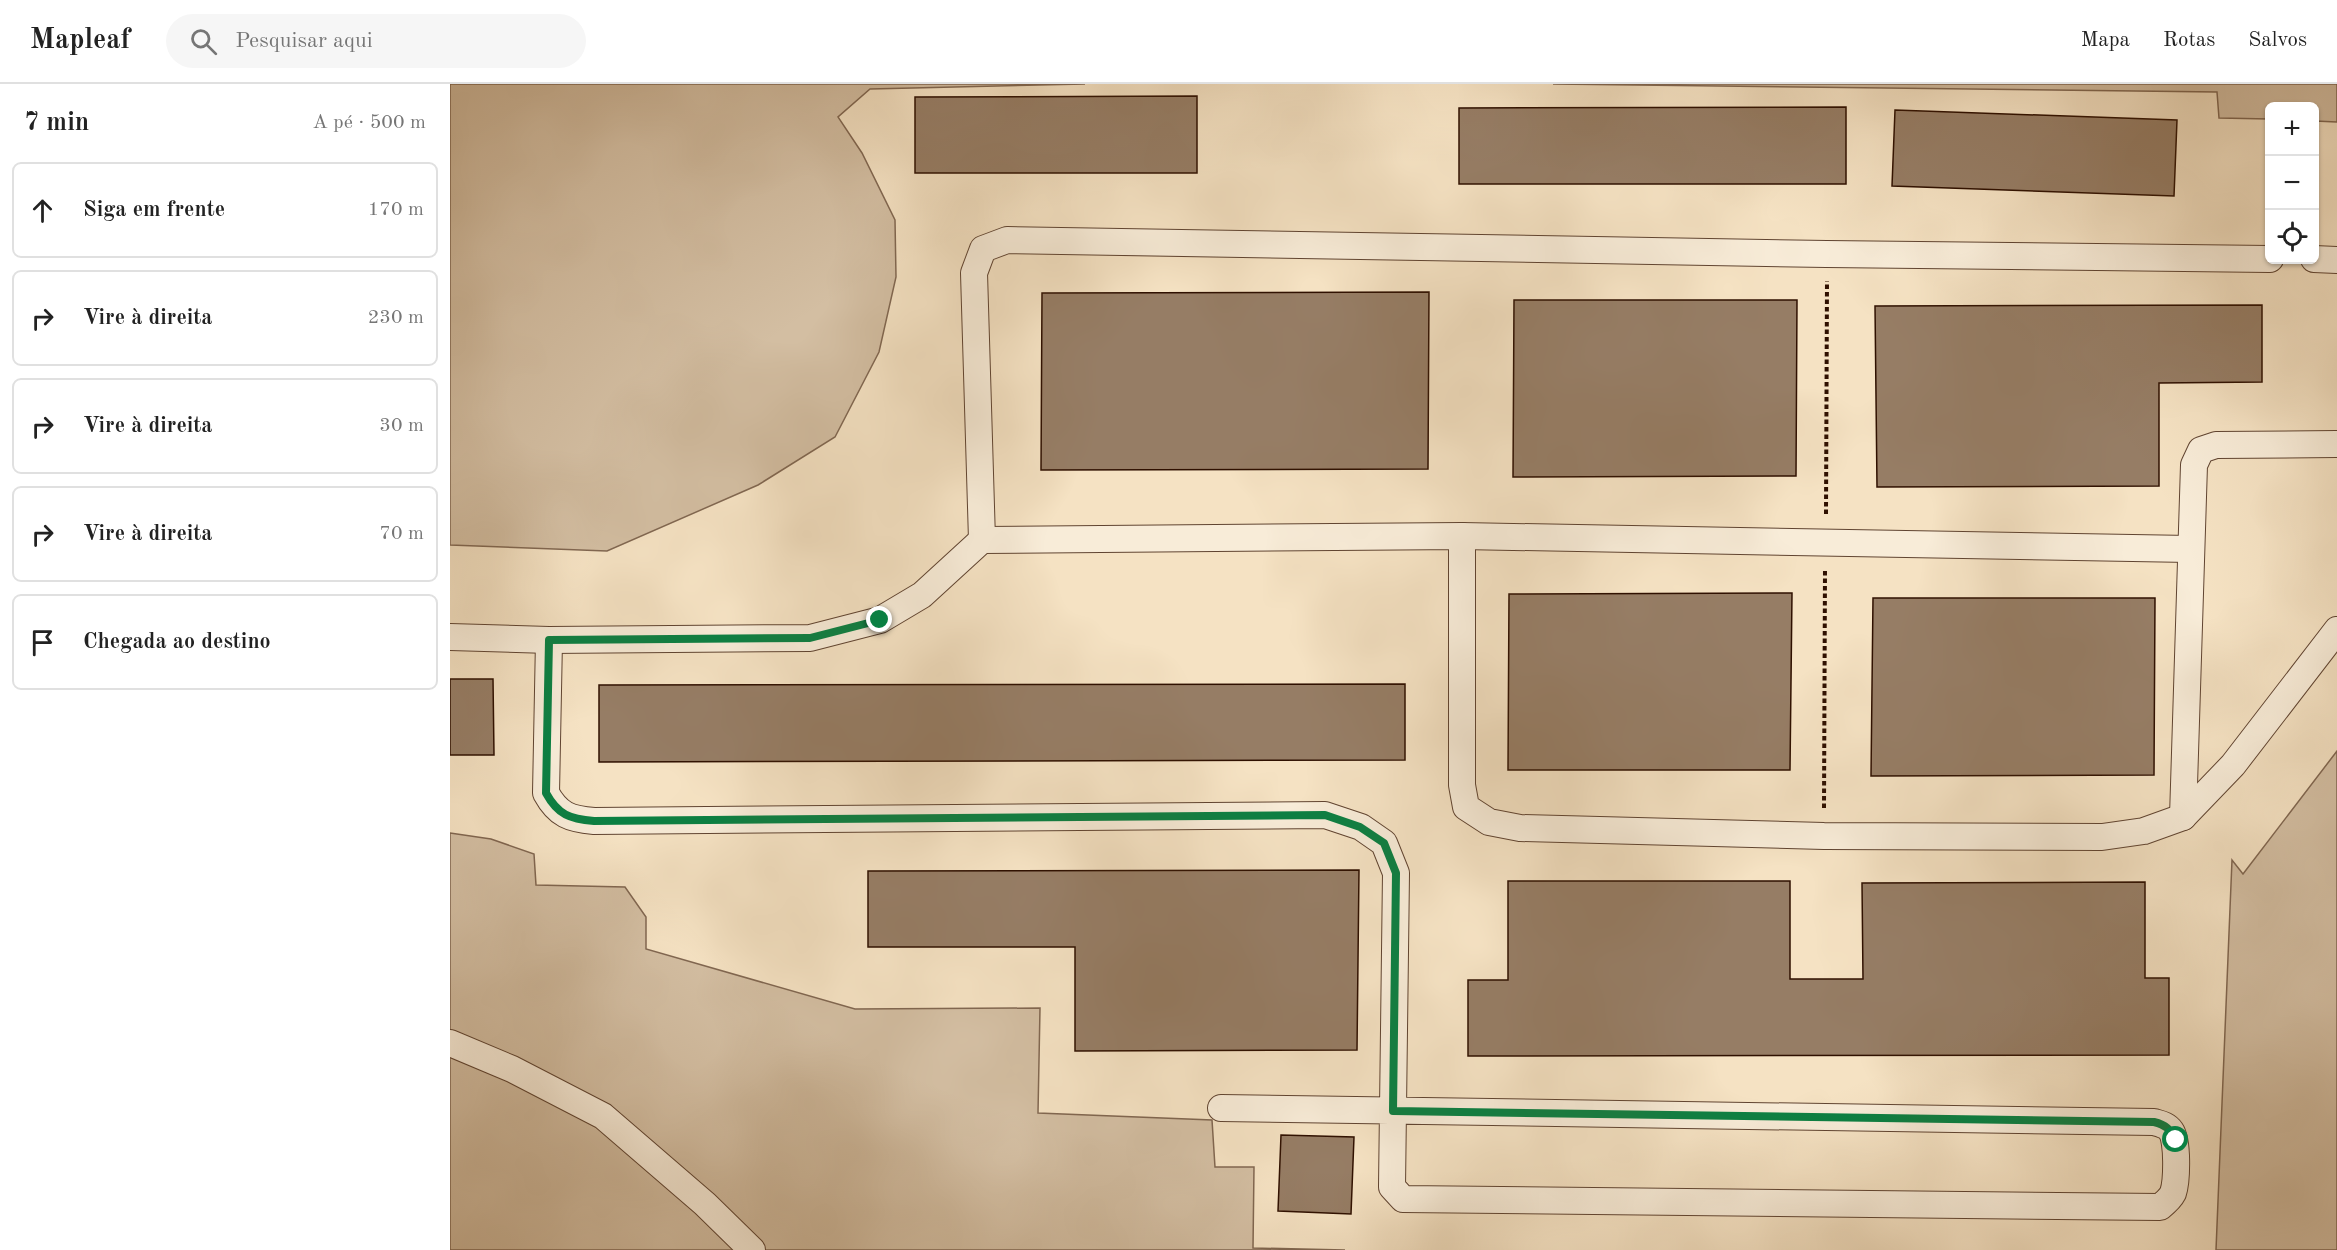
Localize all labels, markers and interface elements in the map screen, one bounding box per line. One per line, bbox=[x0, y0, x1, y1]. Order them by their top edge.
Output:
search box bbox=[166, 14, 586, 68]
icon: search bbox=[187, 25, 220, 58]
text: Mapleaf bbox=[30, 27, 130, 55]
text: Pesquisar aqui bbox=[235, 30, 373, 52]
text: Mapa bbox=[2081, 30, 2130, 51]
text: Rotas bbox=[2163, 30, 2215, 51]
text: Salvos bbox=[2248, 30, 2307, 51]
map controls bbox=[2265, 102, 2319, 264]
button: + bbox=[2265, 102, 2319, 156]
text: 7 min bbox=[24, 110, 89, 136]
text: A pé · 500 m bbox=[312, 113, 426, 133]
button: − bbox=[2265, 156, 2319, 210]
icon: ahead bbox=[26, 194, 59, 227]
text: Siga em frente bbox=[83, 199, 225, 221]
text: 170 m bbox=[368, 200, 424, 220]
button: locate bbox=[2265, 210, 2319, 264]
icon: right bbox=[26, 302, 59, 335]
text: Vire à direita bbox=[83, 307, 213, 329]
text: 230 m bbox=[368, 308, 424, 328]
icon: right bbox=[26, 410, 59, 443]
text: Vire à direita bbox=[83, 415, 213, 437]
text: 30 m bbox=[379, 416, 424, 436]
icon: right bbox=[26, 518, 59, 551]
text: Vire à direita bbox=[83, 523, 213, 545]
text: 70 m bbox=[379, 524, 424, 544]
route end bbox=[866, 606, 892, 632]
icon: arrive bbox=[26, 626, 59, 659]
text: Chegada ao destino bbox=[83, 631, 271, 653]
route start bbox=[2162, 1126, 2188, 1152]

